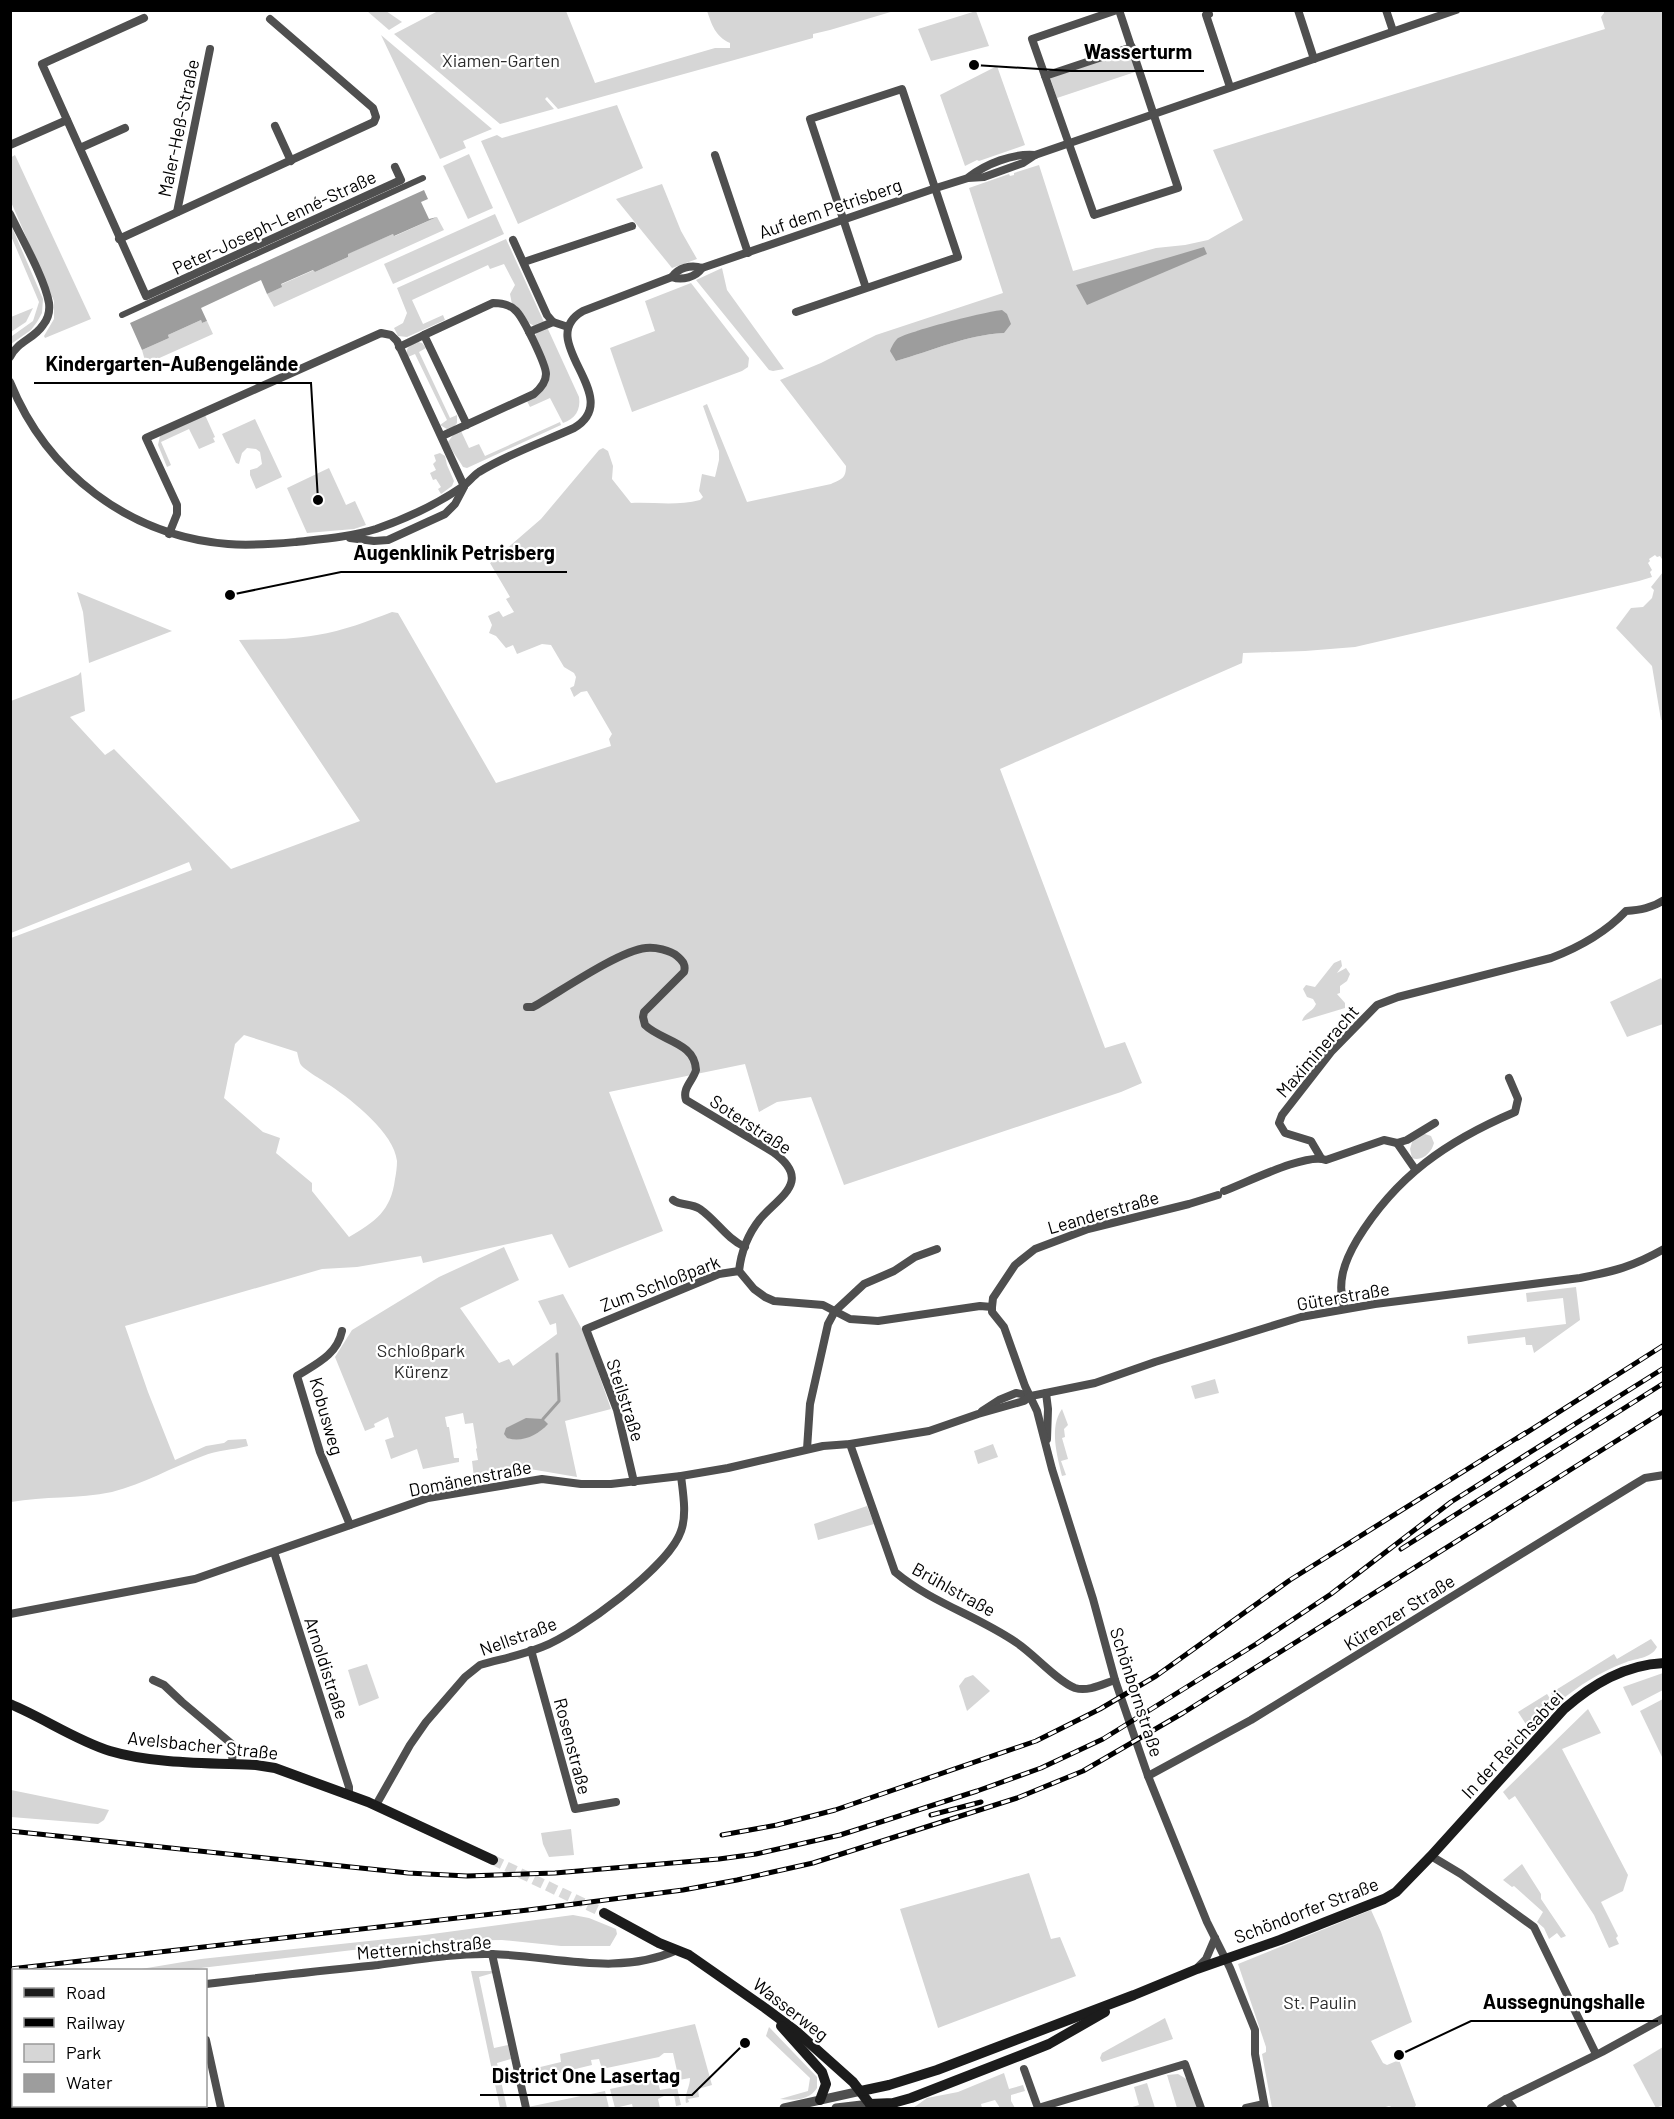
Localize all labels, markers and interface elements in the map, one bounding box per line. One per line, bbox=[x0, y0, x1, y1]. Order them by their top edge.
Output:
callout: Wasserturm bbox=[1071, 33, 1204, 71]
text: Wasserturm bbox=[1084, 39, 1192, 63]
park label: Xiamen-Garten bbox=[442, 49, 560, 71]
street label: Maler-Heß-Straße bbox=[153, 57, 203, 199]
street label: Peter-Joseph-Lenné-Straße bbox=[169, 165, 379, 279]
street label: Auf dem Petrisberg bbox=[756, 173, 904, 243]
callout: Kindergarten-Außengelände bbox=[34, 345, 311, 383]
text: Kindergarten-Außengelände bbox=[45, 351, 299, 375]
callout: Augenklinik Petrisberg bbox=[341, 534, 567, 572]
text: Augenklinik Petrisberg bbox=[353, 540, 555, 564]
street label: Maximineracht bbox=[1271, 1000, 1363, 1102]
street label: Soterstraße bbox=[706, 1089, 796, 1159]
street label: Leanderstraße bbox=[1045, 1186, 1161, 1238]
street label: Zum Schloßpark bbox=[597, 1250, 723, 1316]
street label: Güterstraße bbox=[1295, 1277, 1391, 1315]
park label: Schloßpark Kürenz bbox=[377, 1339, 465, 1382]
street label: Steilstraße bbox=[602, 1356, 650, 1444]
street label: Kobusweg bbox=[305, 1375, 349, 1457]
street label: Domänenstraße bbox=[407, 1455, 533, 1501]
street label: Brühlstraße bbox=[908, 1557, 1000, 1621]
street label: Kürenzer Straße bbox=[1339, 1569, 1459, 1655]
street label: Nellstraße bbox=[476, 1612, 560, 1660]
street label: Arnoldistraße bbox=[300, 1614, 354, 1722]
street label: Schönbornstraße bbox=[1106, 1624, 1168, 1760]
street label: In der Reichsabtei bbox=[1456, 1685, 1568, 1803]
street label: Rosenstraße bbox=[550, 1695, 596, 1797]
street label: Avelsbacher Straße bbox=[127, 1726, 279, 1764]
street label: Schöndorfer Straße bbox=[1231, 1872, 1381, 1948]
street label: Metternichstraße bbox=[356, 1930, 492, 1964]
legend bbox=[12, 1969, 207, 2107]
street label: Wasserweg bbox=[749, 1973, 833, 2045]
text: Road bbox=[66, 1981, 106, 2003]
callout: Aussegnungshalle bbox=[1471, 1983, 1658, 2021]
text: Aussegnungshalle bbox=[1483, 1989, 1645, 2013]
park label: St. Paulin bbox=[1283, 1991, 1357, 2013]
text: Railway bbox=[66, 2011, 125, 2033]
text: Park bbox=[66, 2041, 101, 2063]
callout: District One Lasertag bbox=[480, 2057, 692, 2095]
text: District One Lasertag bbox=[492, 2063, 680, 2087]
text: Water bbox=[66, 2071, 113, 2093]

